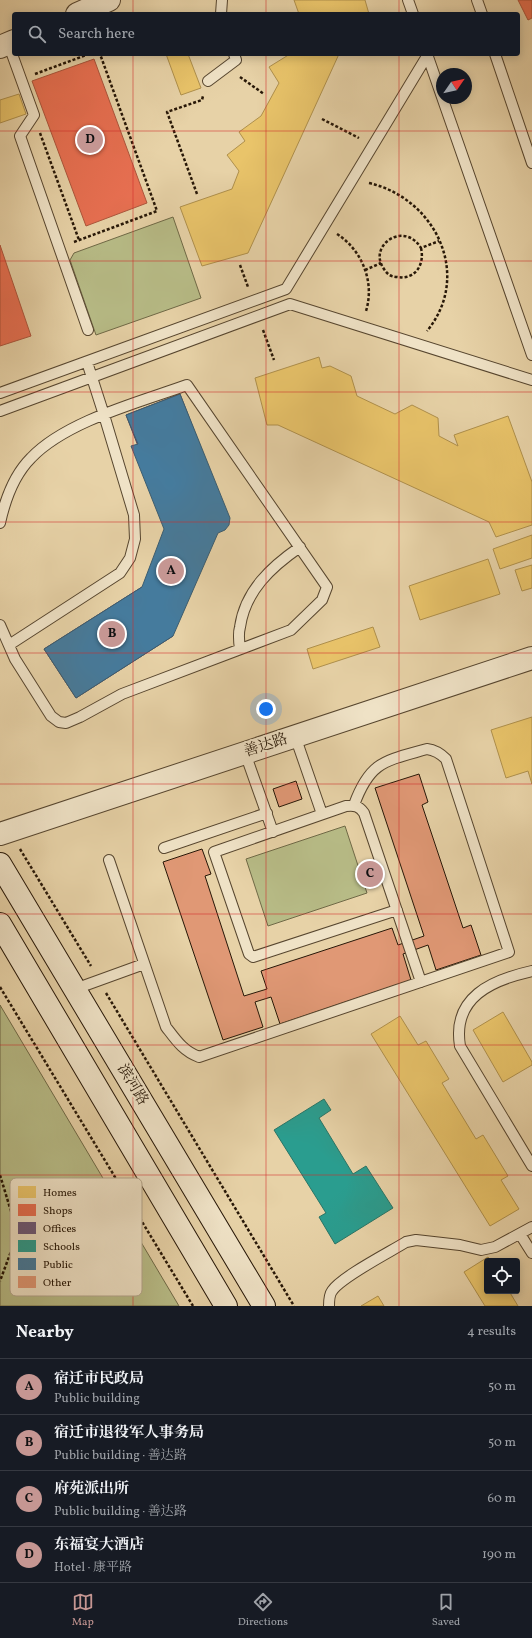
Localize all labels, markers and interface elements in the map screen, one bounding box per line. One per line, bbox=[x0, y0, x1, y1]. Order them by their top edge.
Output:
search box bbox=[12, 12, 520, 56]
icon: search bbox=[26, 23, 48, 45]
text: Search here bbox=[58, 24, 135, 45]
north arrow bbox=[436, 68, 472, 104]
pin: D bbox=[77, 125, 103, 155]
pin: A bbox=[158, 556, 184, 586]
pin: B bbox=[99, 619, 125, 649]
your location bbox=[256, 699, 276, 719]
street label: 善达路 bbox=[241, 729, 291, 763]
pin: C bbox=[357, 859, 383, 889]
street label: 滨河路 bbox=[111, 1060, 153, 1110]
legend bbox=[10, 1178, 142, 1296]
text: Homes bbox=[43, 1186, 77, 1201]
text: Shops bbox=[43, 1204, 73, 1219]
text: Offices bbox=[43, 1222, 77, 1237]
text: Schools bbox=[43, 1240, 80, 1255]
text: Public bbox=[43, 1258, 73, 1273]
map controls bbox=[484, 1258, 520, 1294]
button: locate bbox=[484, 1258, 520, 1294]
text: Other bbox=[43, 1276, 72, 1291]
text: Nearby bbox=[16, 1321, 74, 1344]
text: 4 results bbox=[467, 1323, 516, 1341]
text: 宿迁市民政局 bbox=[54, 1369, 144, 1390]
text: A bbox=[24, 1378, 34, 1396]
text: 50 m bbox=[488, 1378, 516, 1396]
text: Public building bbox=[54, 1390, 140, 1408]
text: 宿迁市退役军人事务局 bbox=[54, 1423, 204, 1444]
text: B bbox=[25, 1434, 33, 1452]
text: 50 m bbox=[488, 1434, 516, 1452]
text: Public building · 善达路 bbox=[54, 1447, 187, 1465]
text: 府苑派出所 bbox=[54, 1479, 129, 1500]
text: C bbox=[25, 1490, 33, 1508]
text: 60 m bbox=[488, 1490, 516, 1508]
text: Public building · 善达路 bbox=[54, 1503, 187, 1521]
text: 东福宴大酒店 bbox=[54, 1535, 144, 1556]
text: D bbox=[24, 1546, 34, 1564]
text: 190 m bbox=[482, 1546, 516, 1564]
text: Hotel · 康平路 bbox=[54, 1559, 132, 1577]
tab: Map bbox=[72, 1591, 94, 1630]
tab: Directions bbox=[238, 1591, 288, 1630]
tab: Saved bbox=[432, 1591, 460, 1630]

